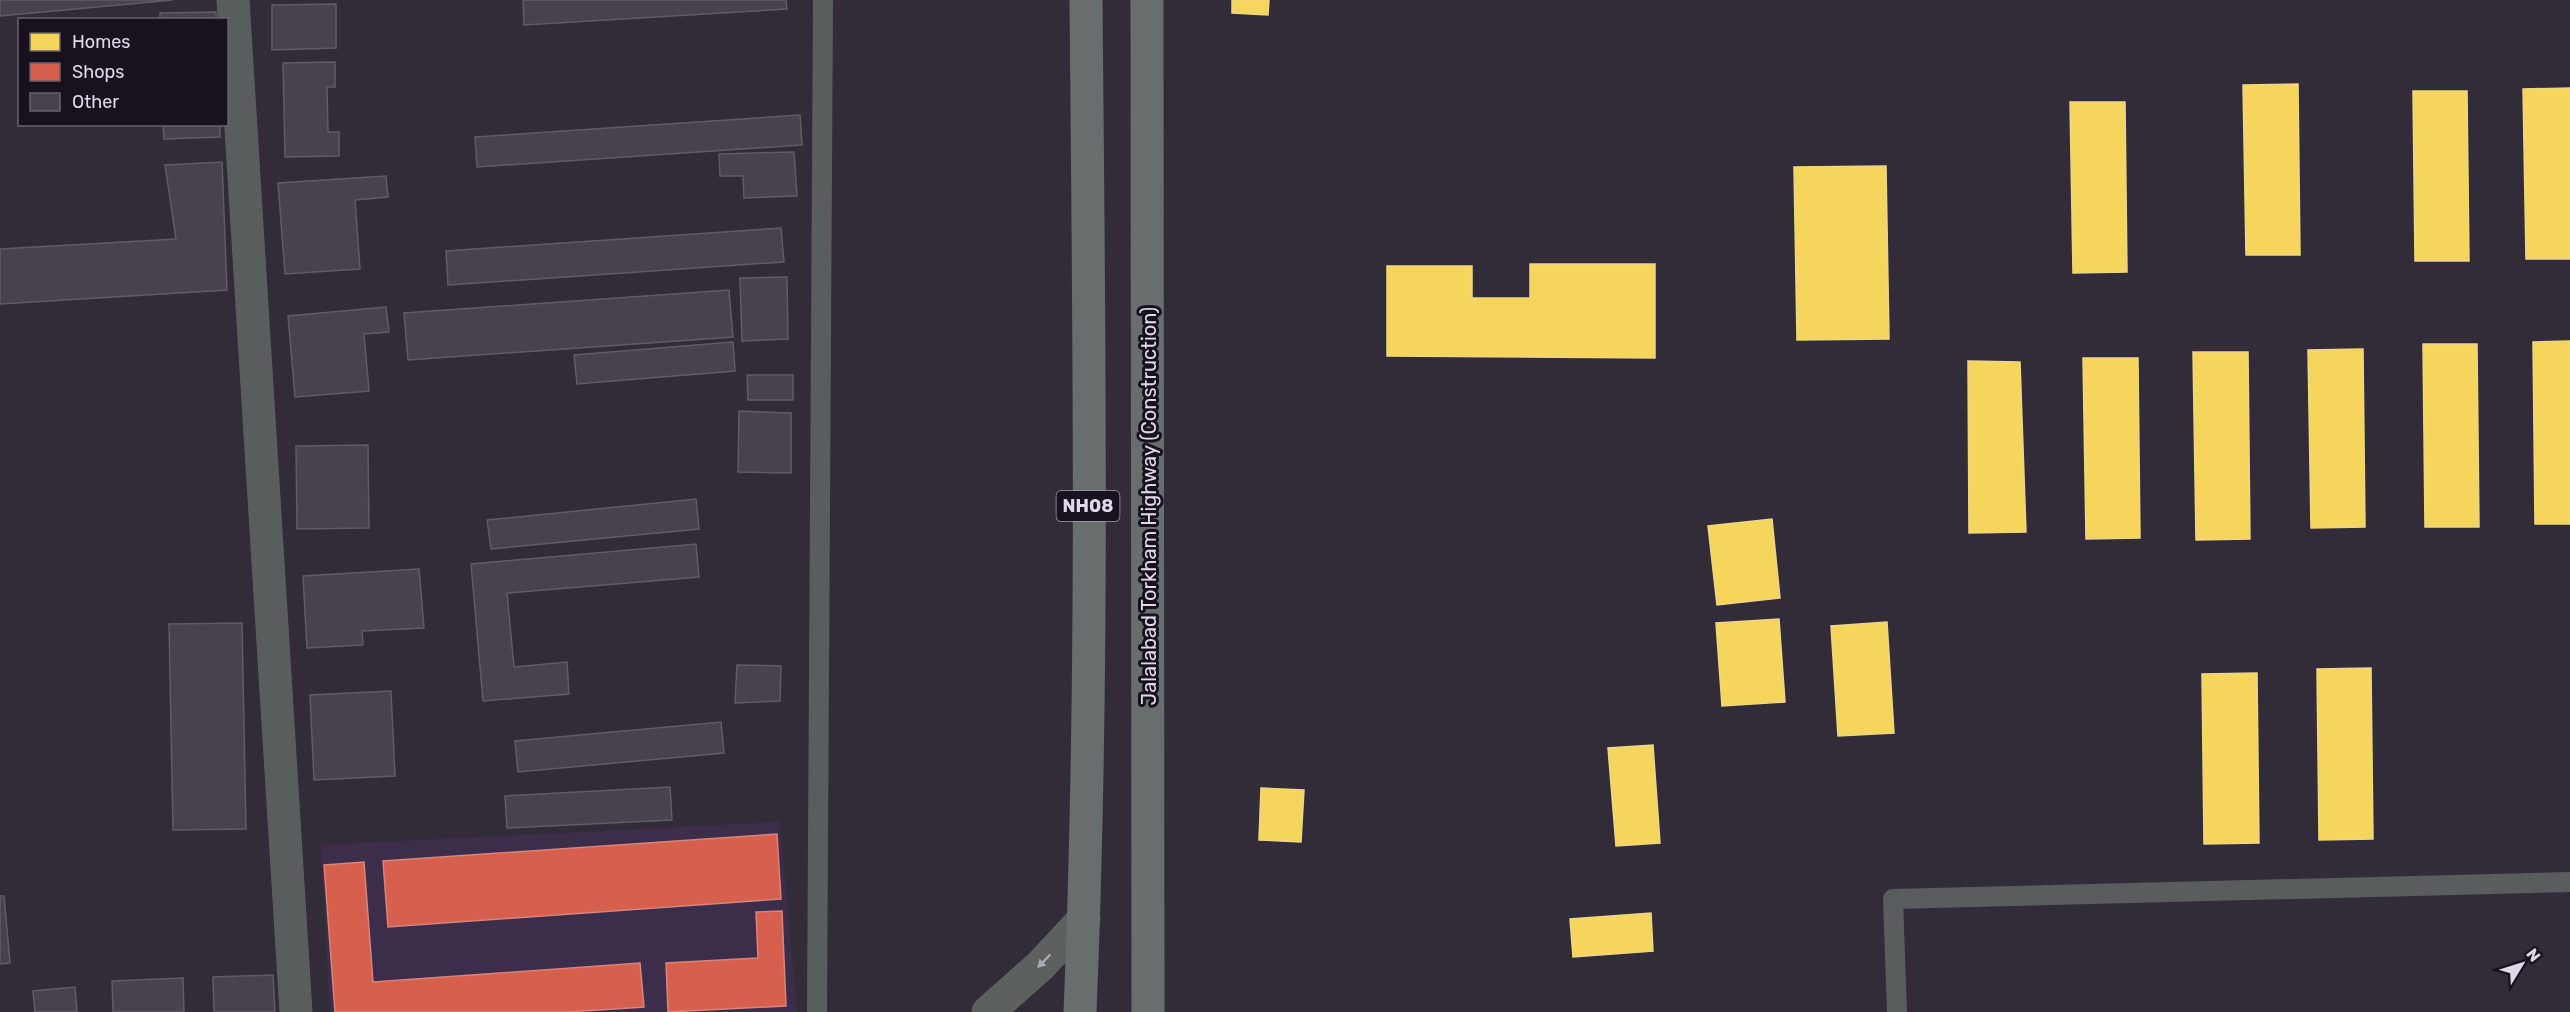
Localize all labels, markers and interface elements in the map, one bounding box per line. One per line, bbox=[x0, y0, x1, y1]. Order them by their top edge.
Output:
legend bbox=[18, 18, 228, 126]
text: Homes bbox=[72, 31, 130, 53]
text: Shops bbox=[72, 61, 124, 83]
text: Other bbox=[72, 91, 119, 113]
street label: Jalalabad Torkham Highway (Construction) bbox=[1137, 307, 1161, 705]
road number: NH08 bbox=[1056, 491, 1120, 521]
north arrow bbox=[2492, 934, 2552, 994]
text: N bbox=[2522, 945, 2544, 965]
one-way arrow bbox=[1037, 954, 1051, 969]

